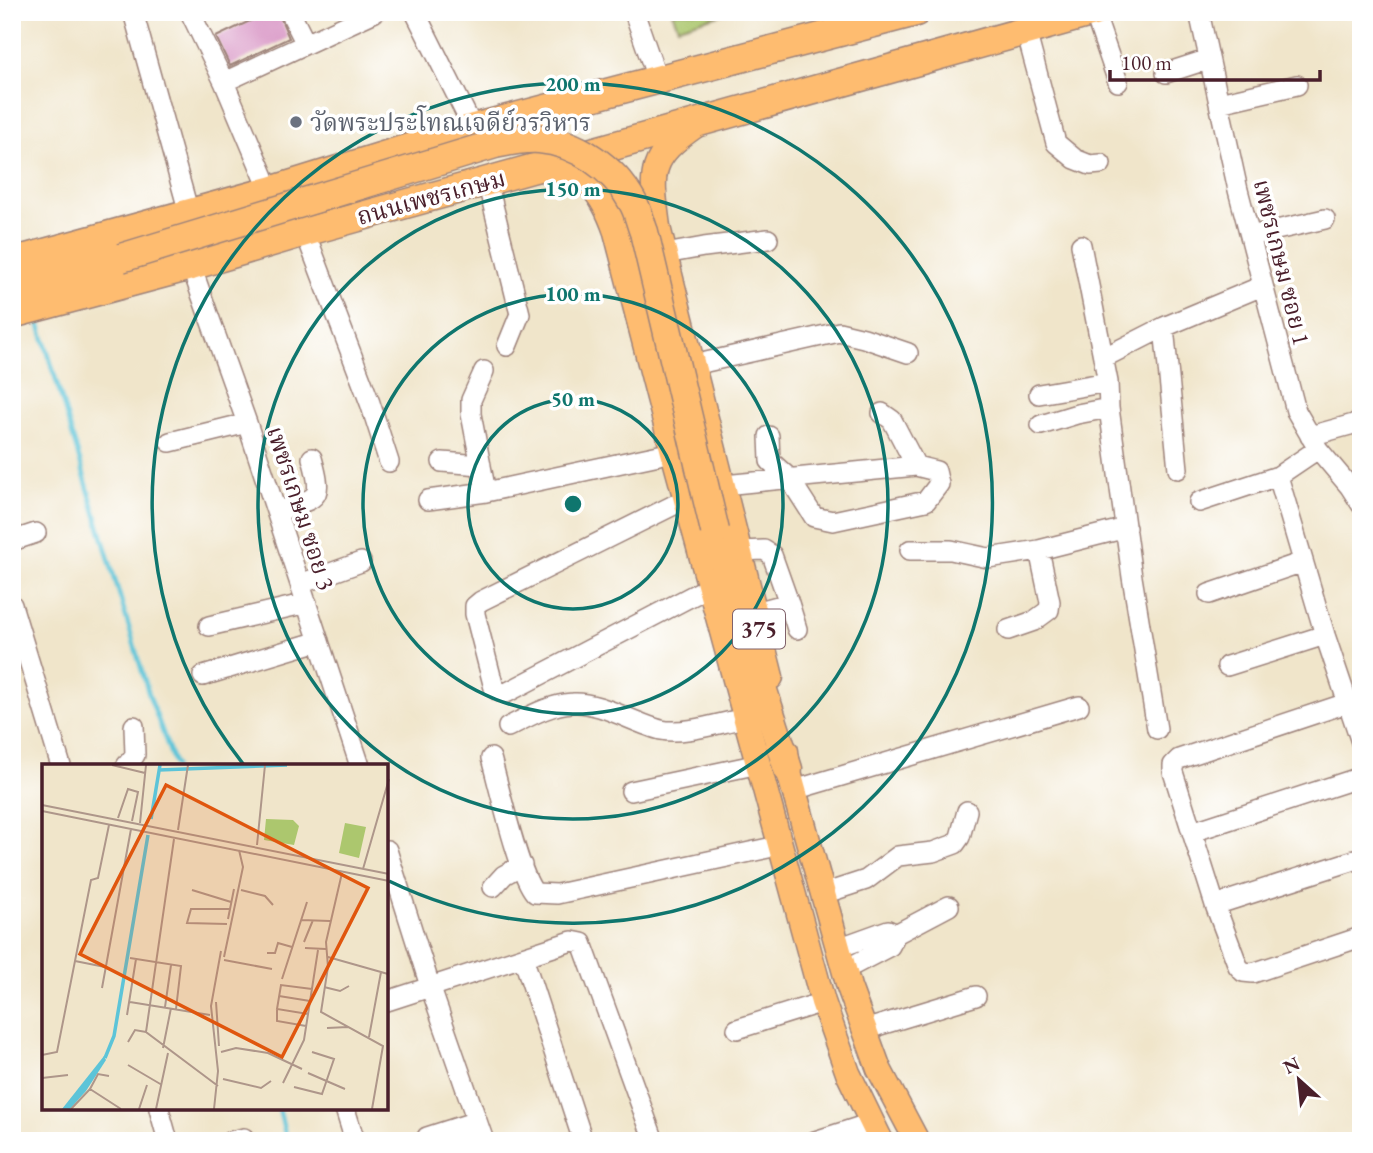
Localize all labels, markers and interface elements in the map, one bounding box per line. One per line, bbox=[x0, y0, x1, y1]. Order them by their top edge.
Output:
scale bar bbox=[1110, 38, 1320, 82]
text: 100 m bbox=[1121, 49, 1172, 76]
text: 200 m bbox=[545, 70, 601, 97]
place label: วัดพระประโทณเจดีย์วรวิหาร bbox=[310, 105, 591, 138]
marker: วัดพระประโทณเจดีย์วรวิหาร bbox=[288, 114, 304, 130]
street label: ถนนเพชรเกษม bbox=[353, 162, 509, 232]
text: 150 m bbox=[545, 175, 601, 202]
street label: เพชรเกษม ซอย 1 bbox=[1246, 176, 1318, 348]
text: 100 m bbox=[545, 280, 601, 307]
text: 50 m bbox=[551, 385, 595, 412]
street label: เพชรเกษม ซอย 3 bbox=[260, 422, 342, 594]
centre of rings bbox=[561, 492, 585, 516]
road number: 375 bbox=[733, 610, 785, 649]
inset map bbox=[42, 764, 388, 1111]
north arrow bbox=[1264, 1044, 1334, 1114]
text: N bbox=[1279, 1050, 1305, 1080]

